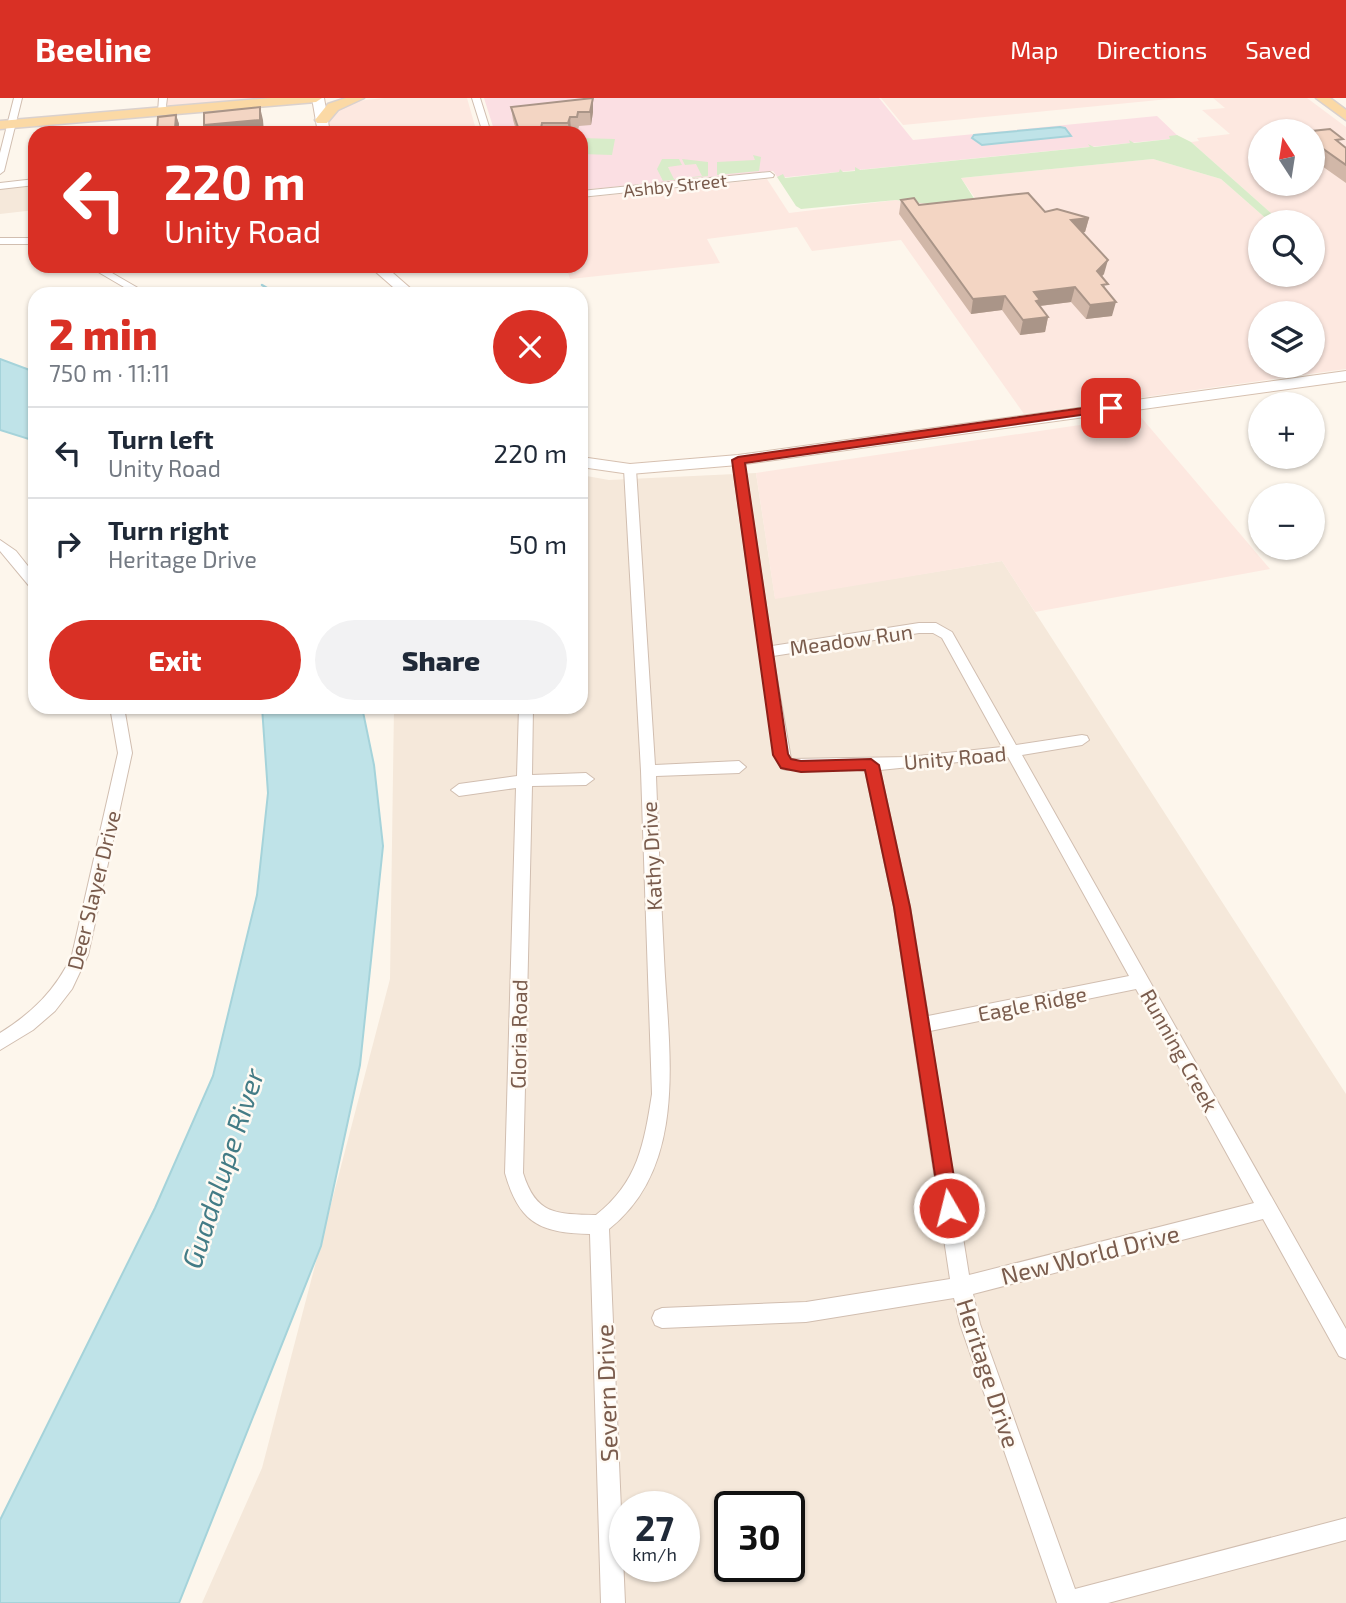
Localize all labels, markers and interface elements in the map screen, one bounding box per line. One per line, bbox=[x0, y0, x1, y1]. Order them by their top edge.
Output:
text: Beeline bbox=[35, 29, 152, 69]
text: Map bbox=[1010, 35, 1058, 64]
text: Directions bbox=[1096, 35, 1207, 64]
text: Saved bbox=[1245, 35, 1311, 64]
north arrow bbox=[1248, 119, 1325, 196]
map controls bbox=[1248, 119, 1325, 560]
text: 220 m bbox=[164, 151, 306, 210]
icon: left bbox=[49, 154, 140, 245]
street label: Ashby Street bbox=[622, 169, 728, 201]
button: search bbox=[1248, 210, 1325, 287]
text: Unity Road bbox=[164, 211, 321, 249]
button: layers bbox=[1248, 301, 1325, 378]
text: 2 min bbox=[49, 308, 158, 358]
button: close bbox=[493, 310, 567, 384]
text: 750 m · 11:11 bbox=[49, 359, 170, 387]
pin bbox=[1081, 378, 1141, 438]
icon: arrive bbox=[1092, 389, 1130, 427]
button: + bbox=[1248, 392, 1325, 469]
text: Turn left bbox=[108, 423, 214, 454]
icon: left bbox=[49, 434, 87, 472]
text: 220 m bbox=[494, 437, 567, 468]
text: Unity Road bbox=[108, 454, 221, 482]
button: − bbox=[1248, 483, 1325, 560]
text: Turn right bbox=[108, 514, 229, 545]
icon: right bbox=[49, 525, 87, 563]
text: 50 m bbox=[509, 528, 567, 559]
text: Heritage Drive bbox=[108, 545, 257, 573]
street label: Meadow Run bbox=[788, 618, 914, 660]
button: Exit bbox=[49, 620, 301, 700]
button: Share bbox=[315, 620, 567, 700]
street label: Unity Road bbox=[903, 740, 1007, 774]
street label: Kathy Drive bbox=[636, 801, 666, 911]
street label: Deer Slayer Drive bbox=[61, 808, 125, 972]
street label: Gloria Road bbox=[505, 979, 531, 1089]
street label: Eagle Ridge bbox=[975, 980, 1089, 1026]
street label: Running Creek bbox=[1136, 984, 1224, 1116]
water label: Guadalupe River bbox=[174, 1063, 271, 1272]
position arrow bbox=[912, 1171, 986, 1245]
street label: New World Drive bbox=[998, 1218, 1182, 1290]
street label: Heritage Drive bbox=[951, 1295, 1027, 1451]
street label: Severn Drive bbox=[589, 1324, 623, 1462]
speed limit sign: 30 bbox=[714, 1491, 805, 1582]
text: 27 bbox=[635, 1506, 674, 1548]
text: km/h bbox=[632, 1543, 677, 1565]

